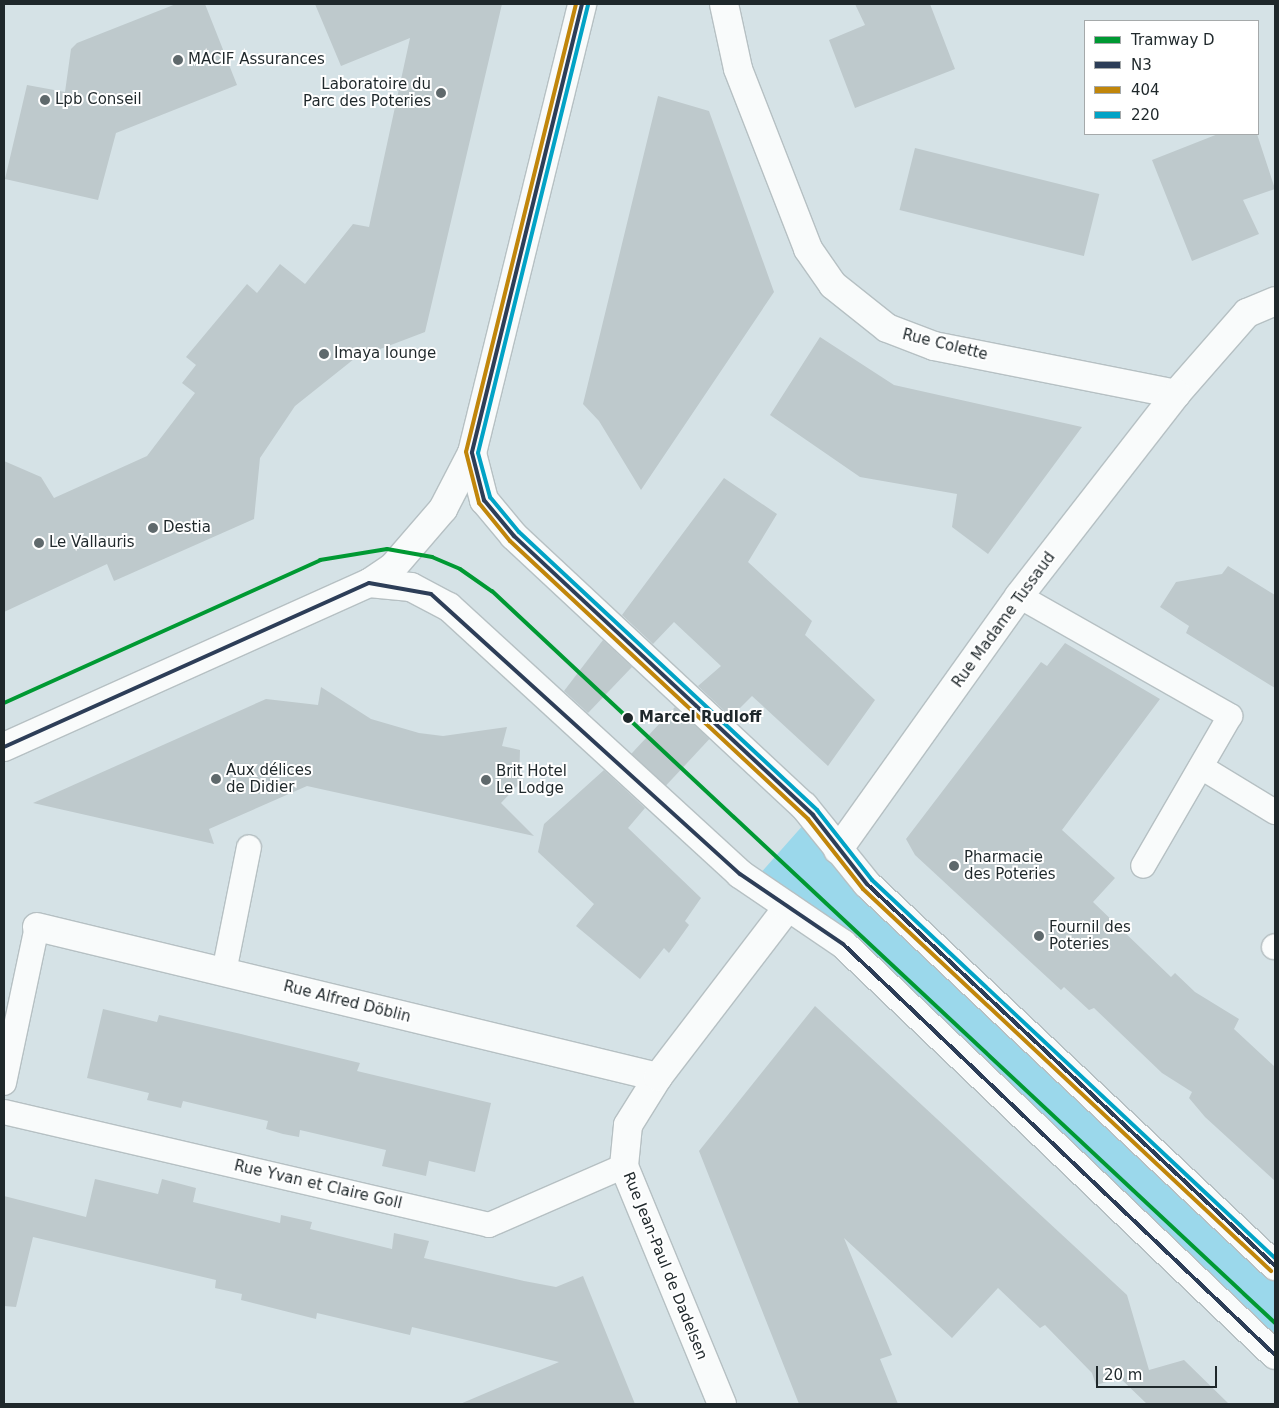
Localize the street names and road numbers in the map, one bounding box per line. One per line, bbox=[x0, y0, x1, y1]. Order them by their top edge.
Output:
street label: Rue Colette bbox=[900, 326, 990, 364]
street label: Rue Madame Tussaud bbox=[949, 549, 1059, 691]
street label: Rue Alfred Döblin bbox=[282, 977, 412, 1027]
street label: Rue Yvan et Claire Goll bbox=[232, 1157, 404, 1213]
street label: Rue Jean-Paul de Dadelsen bbox=[619, 1170, 711, 1362]

